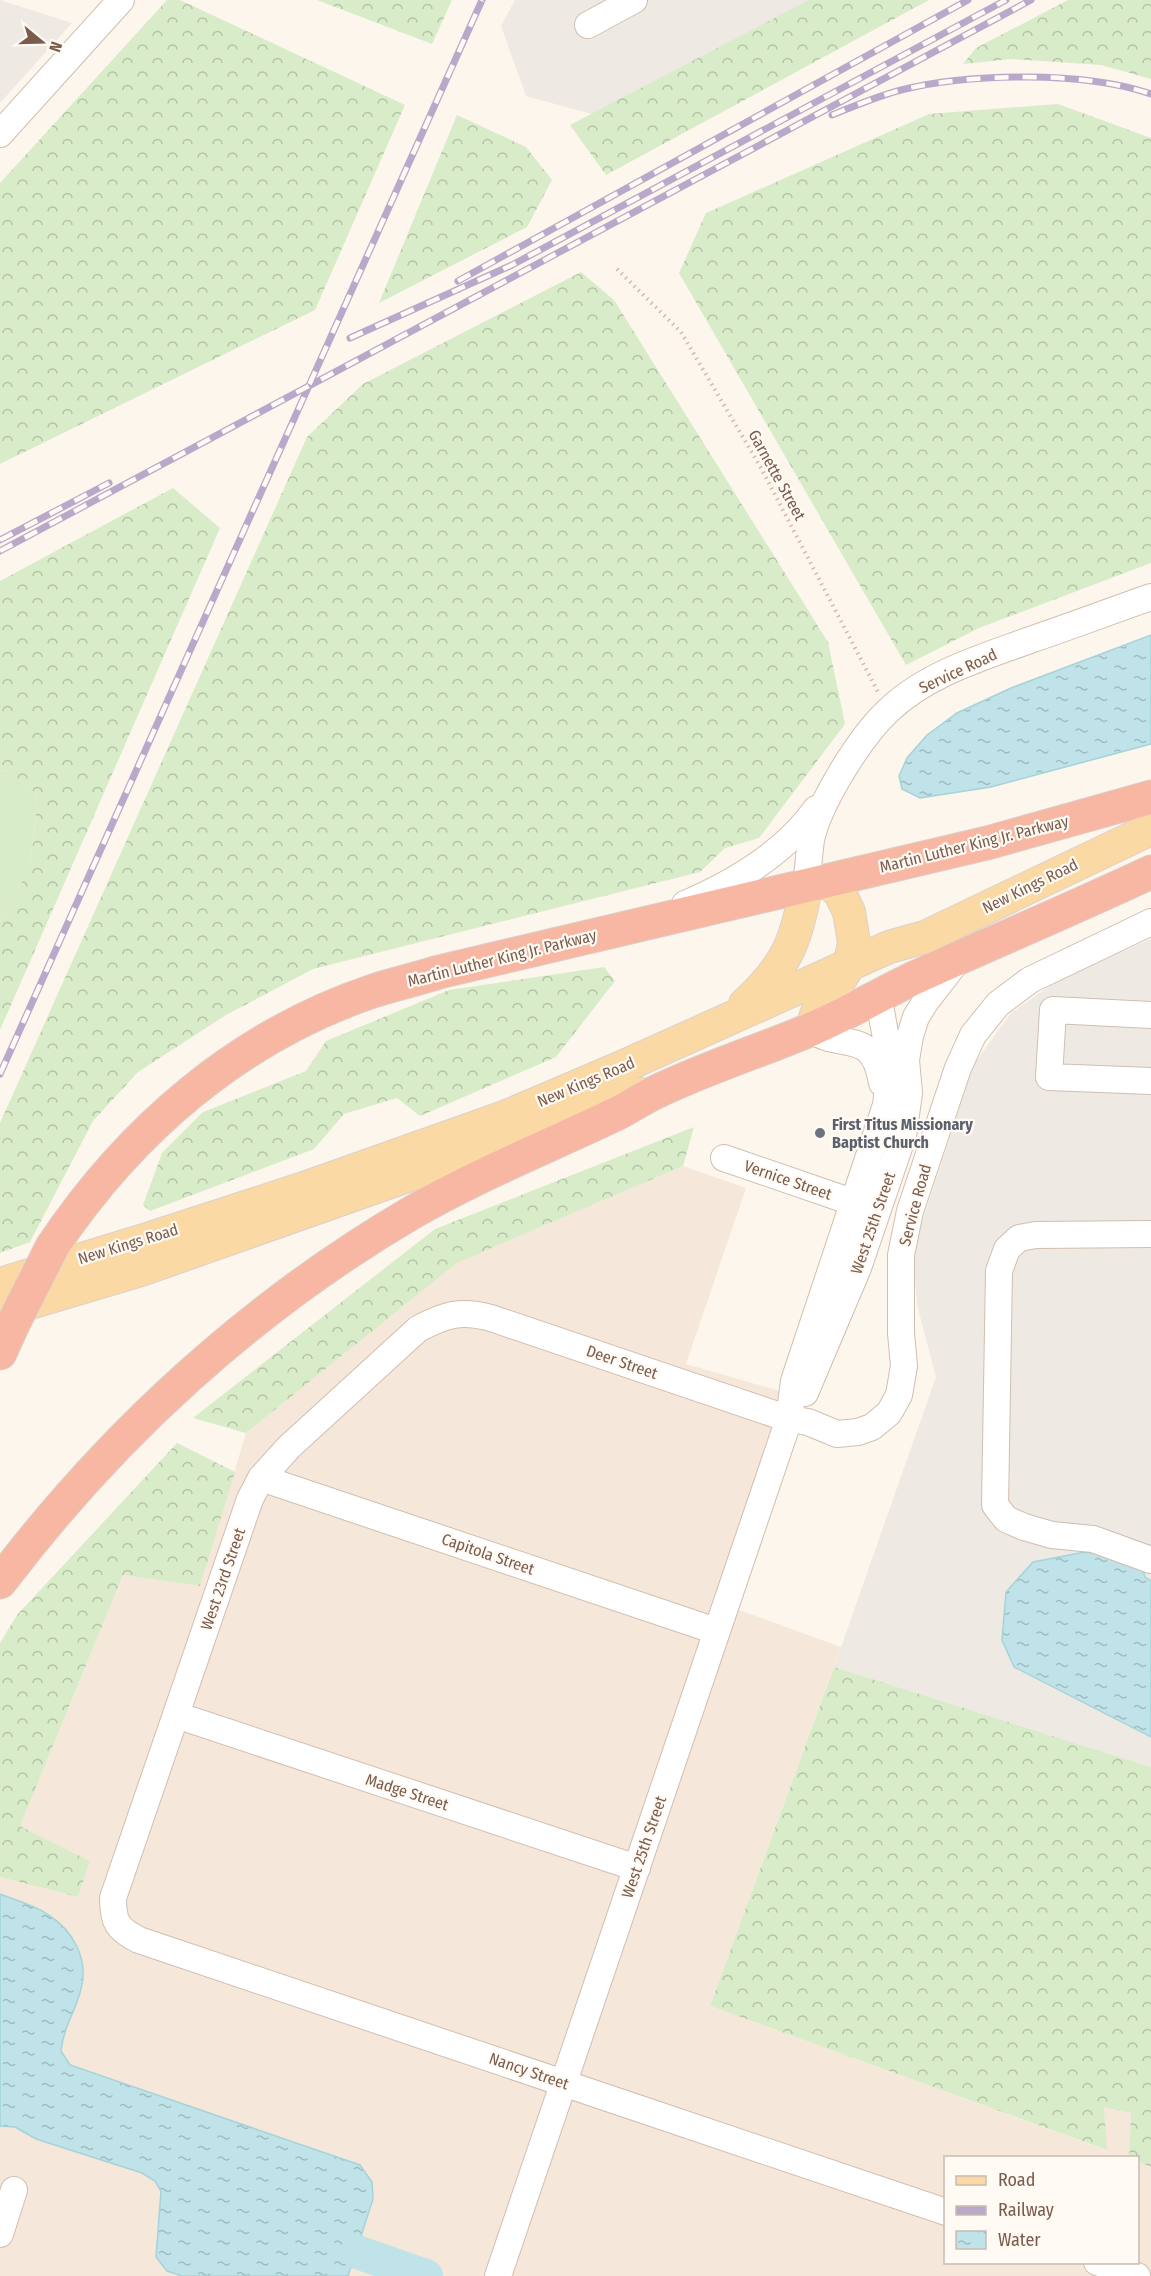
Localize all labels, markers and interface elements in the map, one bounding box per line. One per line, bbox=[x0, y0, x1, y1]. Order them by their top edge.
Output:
north arrow bbox=[12, 12, 72, 72]
text: N bbox=[45, 39, 66, 54]
street label: Garnette Street bbox=[744, 427, 810, 524]
street label: Service Road bbox=[916, 645, 1000, 697]
street label: Martin Luther King Jr. Parkway bbox=[878, 811, 1071, 877]
street label: New Kings Road bbox=[979, 855, 1081, 917]
street label: Martin Luther King Jr. Parkway bbox=[406, 925, 599, 991]
street label: New Kings Road bbox=[534, 1053, 638, 1111]
place label: First Titus Missionary Baptist Church bbox=[832, 1115, 973, 1152]
marker: First Titus Missionary Baptist Church bbox=[813, 1126, 827, 1140]
street label: Vernice Street bbox=[742, 1156, 835, 1204]
street label: Service Road bbox=[895, 1162, 935, 1248]
street label: West 25th Street bbox=[847, 1169, 900, 1276]
street label: New Kings Road bbox=[76, 1220, 180, 1268]
street label: Deer Street bbox=[584, 1341, 661, 1383]
street label: West 23rd Street bbox=[197, 1525, 250, 1632]
street label: Capitola Street bbox=[439, 1529, 538, 1579]
street label: Madge Street bbox=[363, 1770, 452, 1815]
street label: West 25th Street bbox=[618, 1793, 671, 1900]
street label: Nancy Street bbox=[487, 2048, 572, 2094]
legend bbox=[944, 2156, 1139, 2264]
text: Road bbox=[998, 2169, 1035, 2191]
text: Railway bbox=[998, 2199, 1054, 2221]
text: Water bbox=[998, 2229, 1041, 2251]

